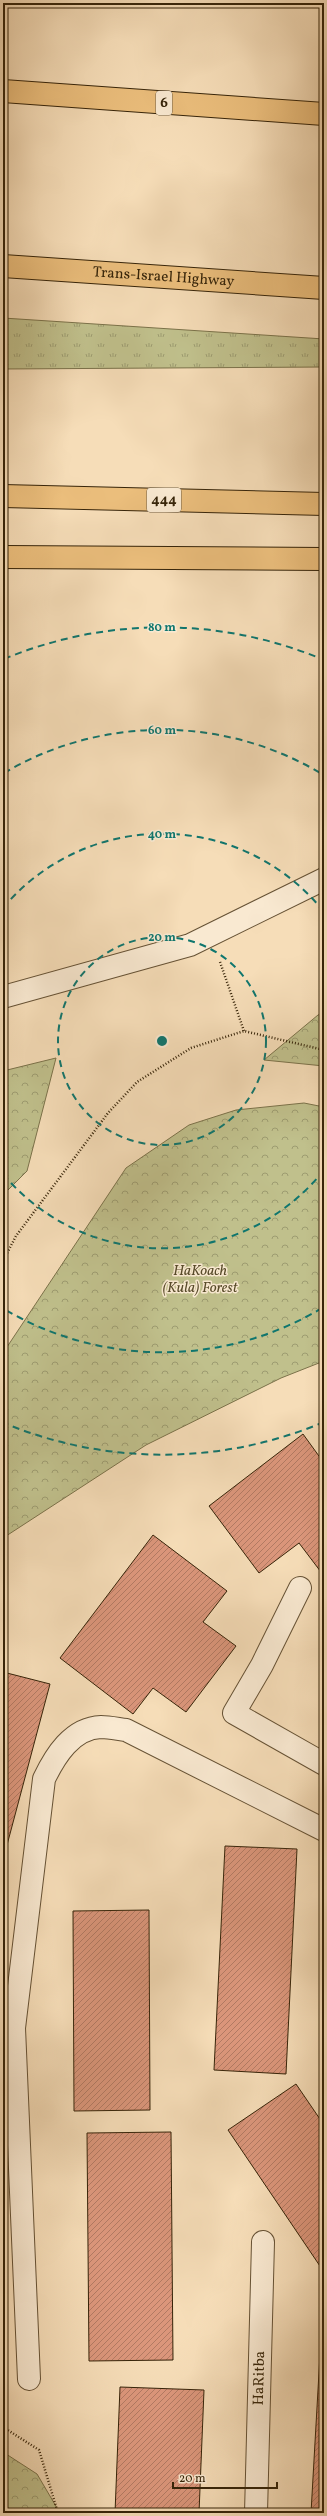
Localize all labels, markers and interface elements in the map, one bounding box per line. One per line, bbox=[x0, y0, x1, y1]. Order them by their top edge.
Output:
road number: 6 bbox=[156, 91, 172, 115]
street label: Trans-Israel Highway bbox=[92, 262, 235, 292]
road number: 444 bbox=[147, 488, 181, 512]
text: 80 m bbox=[148, 620, 176, 636]
text: 60 m bbox=[148, 723, 176, 739]
text: 40 m bbox=[148, 827, 177, 843]
text: 20 m bbox=[148, 930, 176, 946]
centre of rings bbox=[155, 1034, 169, 1048]
park label: HaKoach (Kula) Forest bbox=[162, 1261, 239, 1299]
street label: HaRitba bbox=[248, 2351, 271, 2406]
scale bar bbox=[173, 2464, 277, 2490]
text: 20 m bbox=[179, 2471, 206, 2487]

